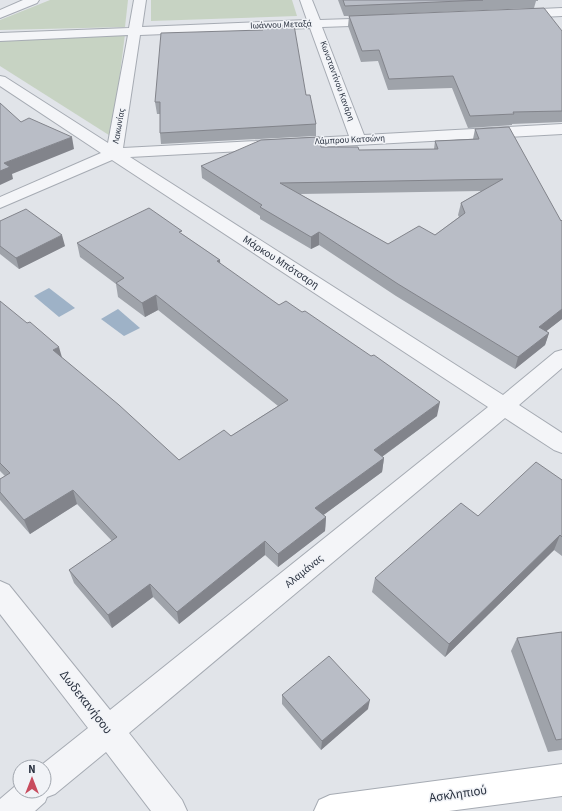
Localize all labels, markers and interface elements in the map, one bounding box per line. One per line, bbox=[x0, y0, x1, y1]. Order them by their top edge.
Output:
street label: Ιωάννου Μεταξά bbox=[250, 17, 312, 33]
street label: Κωνσταντίνου Κανάρη bbox=[316, 39, 358, 123]
street label: Λακωνίας bbox=[110, 107, 129, 145]
street label: Λάμπρου Κατσώνη bbox=[315, 132, 386, 148]
street label: Μάρκου Μπότσαρη bbox=[240, 232, 322, 292]
street label: Αλαμάνας bbox=[281, 551, 327, 591]
street label: Δωδεκανήσου bbox=[55, 666, 117, 738]
north arrow bbox=[12, 759, 52, 799]
text: N bbox=[28, 762, 36, 777]
street label: Ασκληπιού bbox=[428, 781, 488, 807]

